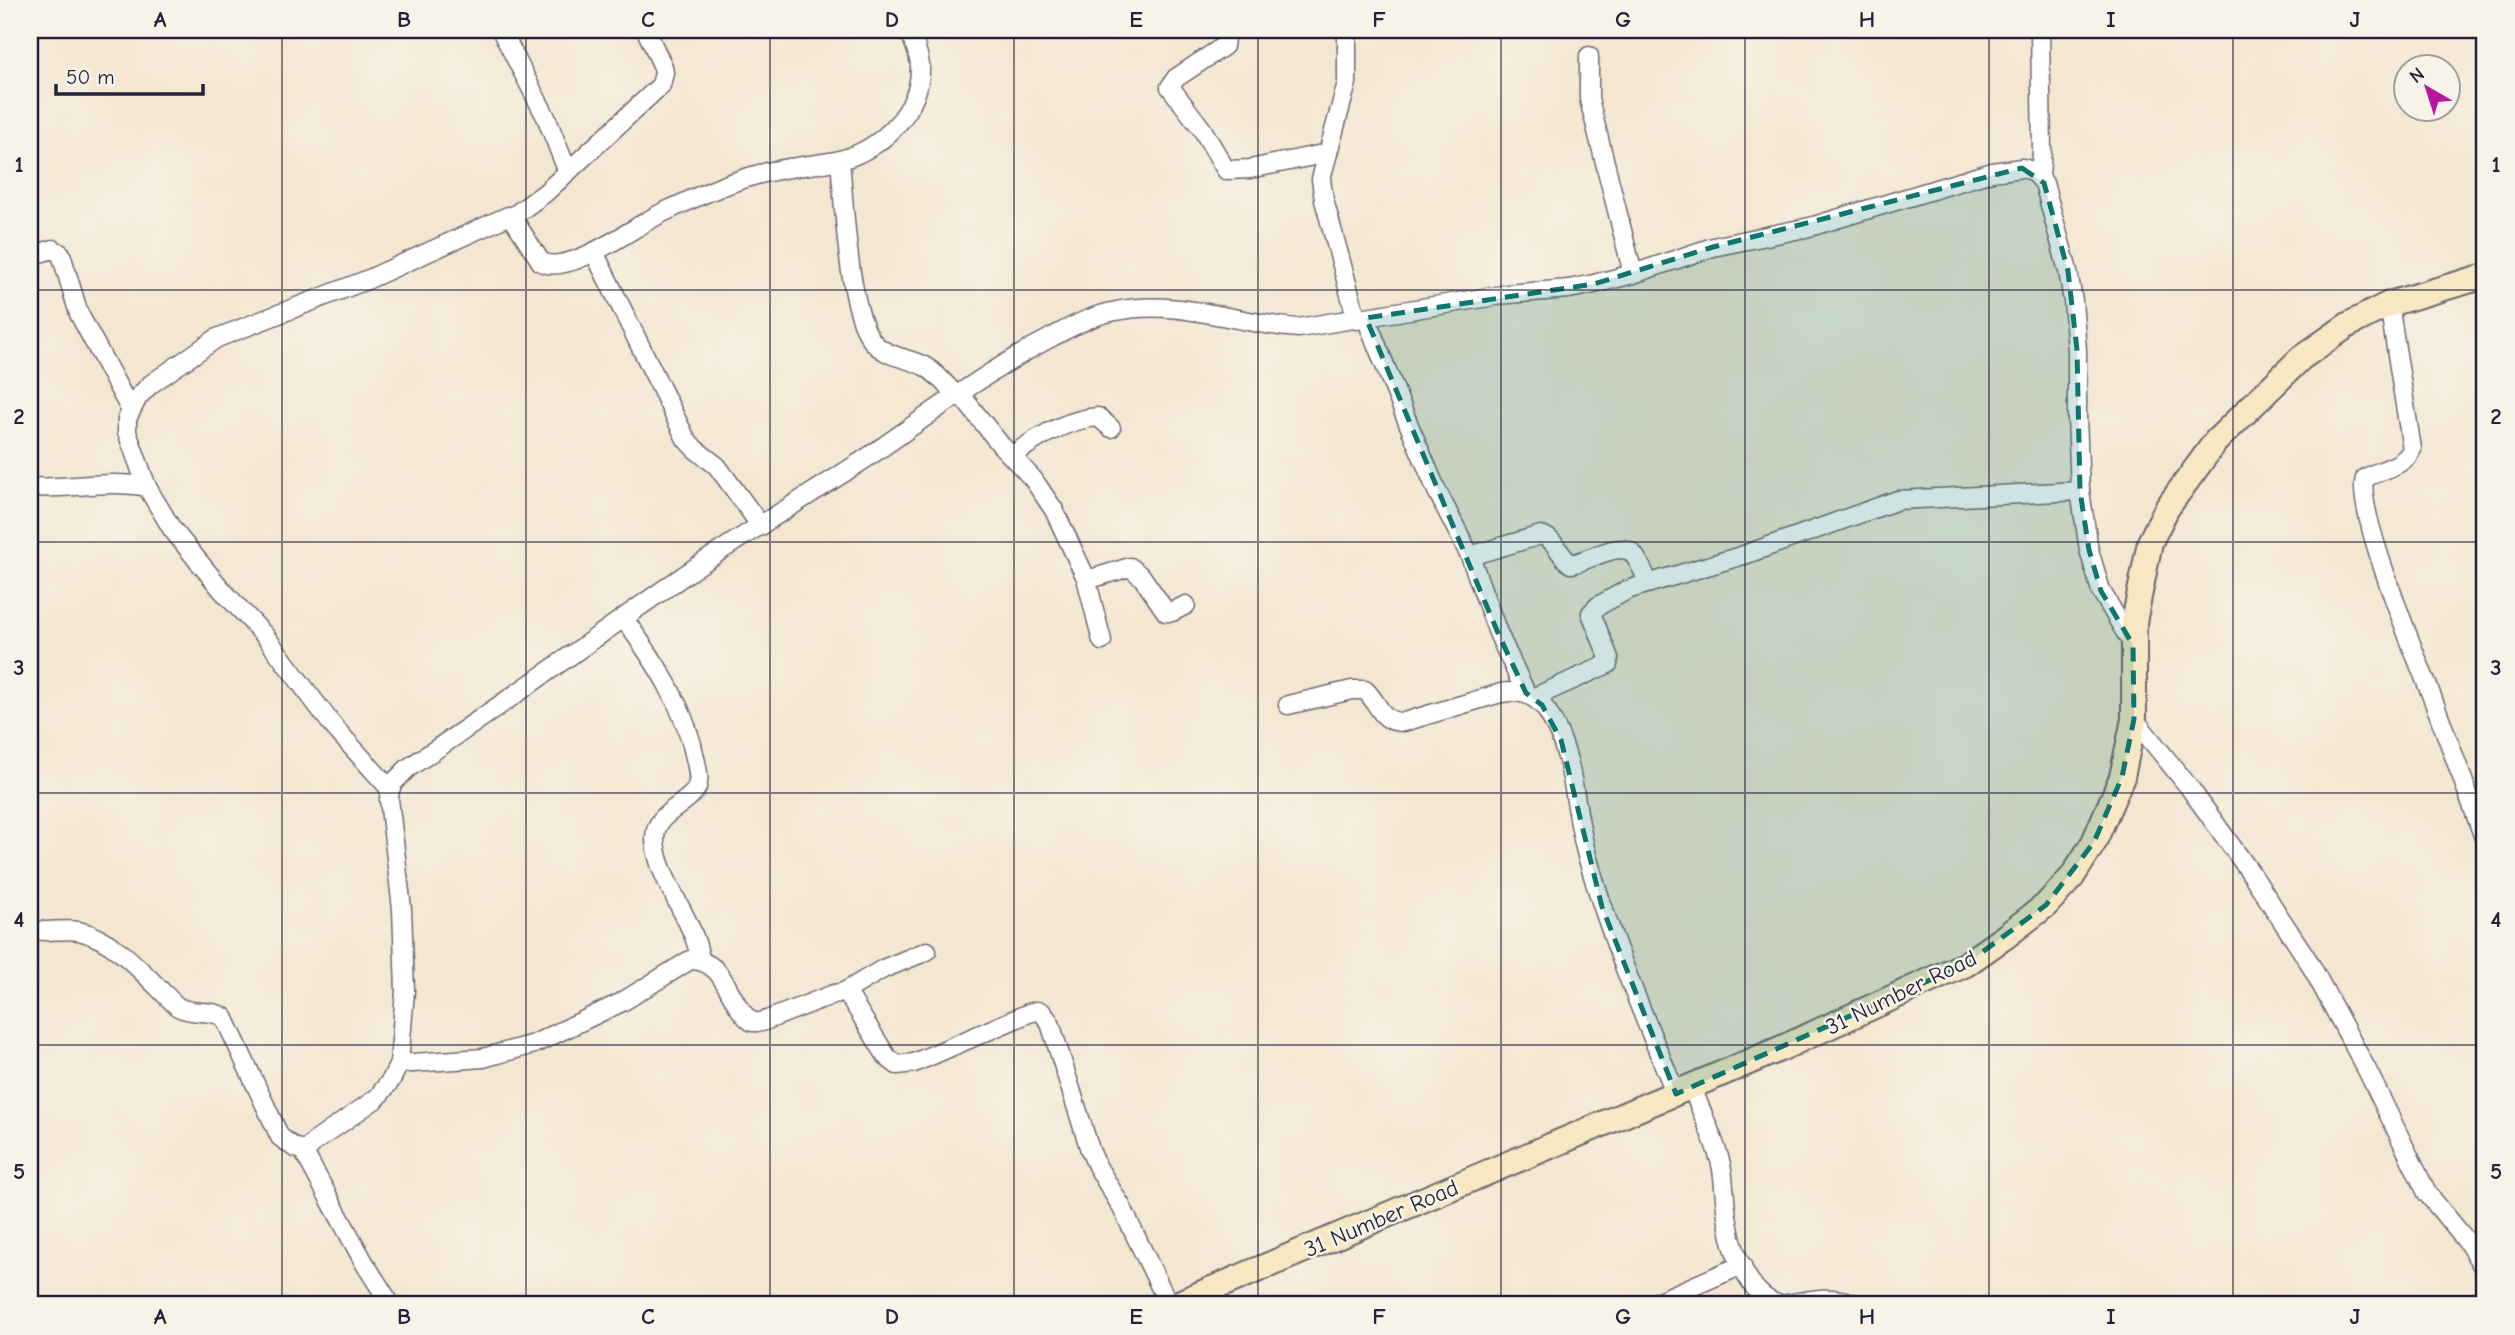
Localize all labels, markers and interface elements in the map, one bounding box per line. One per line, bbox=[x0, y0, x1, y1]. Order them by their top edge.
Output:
text: A bbox=[154, 6, 167, 33]
text: B bbox=[397, 6, 411, 33]
text: C bbox=[641, 6, 655, 33]
text: D bbox=[885, 6, 899, 33]
text: E bbox=[1129, 6, 1143, 33]
text: F bbox=[1372, 6, 1386, 33]
text: G bbox=[1615, 6, 1631, 33]
text: H bbox=[1859, 6, 1875, 33]
text: I bbox=[2106, 6, 2116, 33]
text: J bbox=[2350, 6, 2361, 33]
scale bar bbox=[56, 52, 203, 96]
north arrow bbox=[2392, 52, 2462, 122]
text: N bbox=[2405, 63, 2429, 88]
text: 50 m bbox=[66, 65, 115, 89]
text: 1 bbox=[14, 151, 24, 178]
text: 1 bbox=[2491, 151, 2501, 178]
text: 2 bbox=[13, 403, 25, 430]
text: 2 bbox=[2490, 403, 2502, 430]
text: 3 bbox=[13, 654, 25, 681]
text: 3 bbox=[2490, 654, 2502, 681]
text: 4 bbox=[14, 906, 25, 933]
text: 4 bbox=[2491, 906, 2502, 933]
street label: 31 Number Road bbox=[1821, 944, 1981, 1041]
text: 5 bbox=[13, 1158, 25, 1185]
text: 5 bbox=[2490, 1158, 2502, 1185]
street label: 31 Number Road bbox=[1300, 1174, 1462, 1263]
text: A bbox=[154, 1303, 167, 1330]
text: B bbox=[397, 1303, 411, 1330]
text: C bbox=[641, 1303, 655, 1330]
text: D bbox=[885, 1303, 899, 1330]
text: E bbox=[1129, 1303, 1143, 1330]
text: F bbox=[1372, 1303, 1386, 1330]
text: G bbox=[1615, 1303, 1631, 1330]
text: H bbox=[1859, 1303, 1875, 1330]
text: I bbox=[2106, 1303, 2116, 1330]
text: J bbox=[2350, 1303, 2361, 1330]

